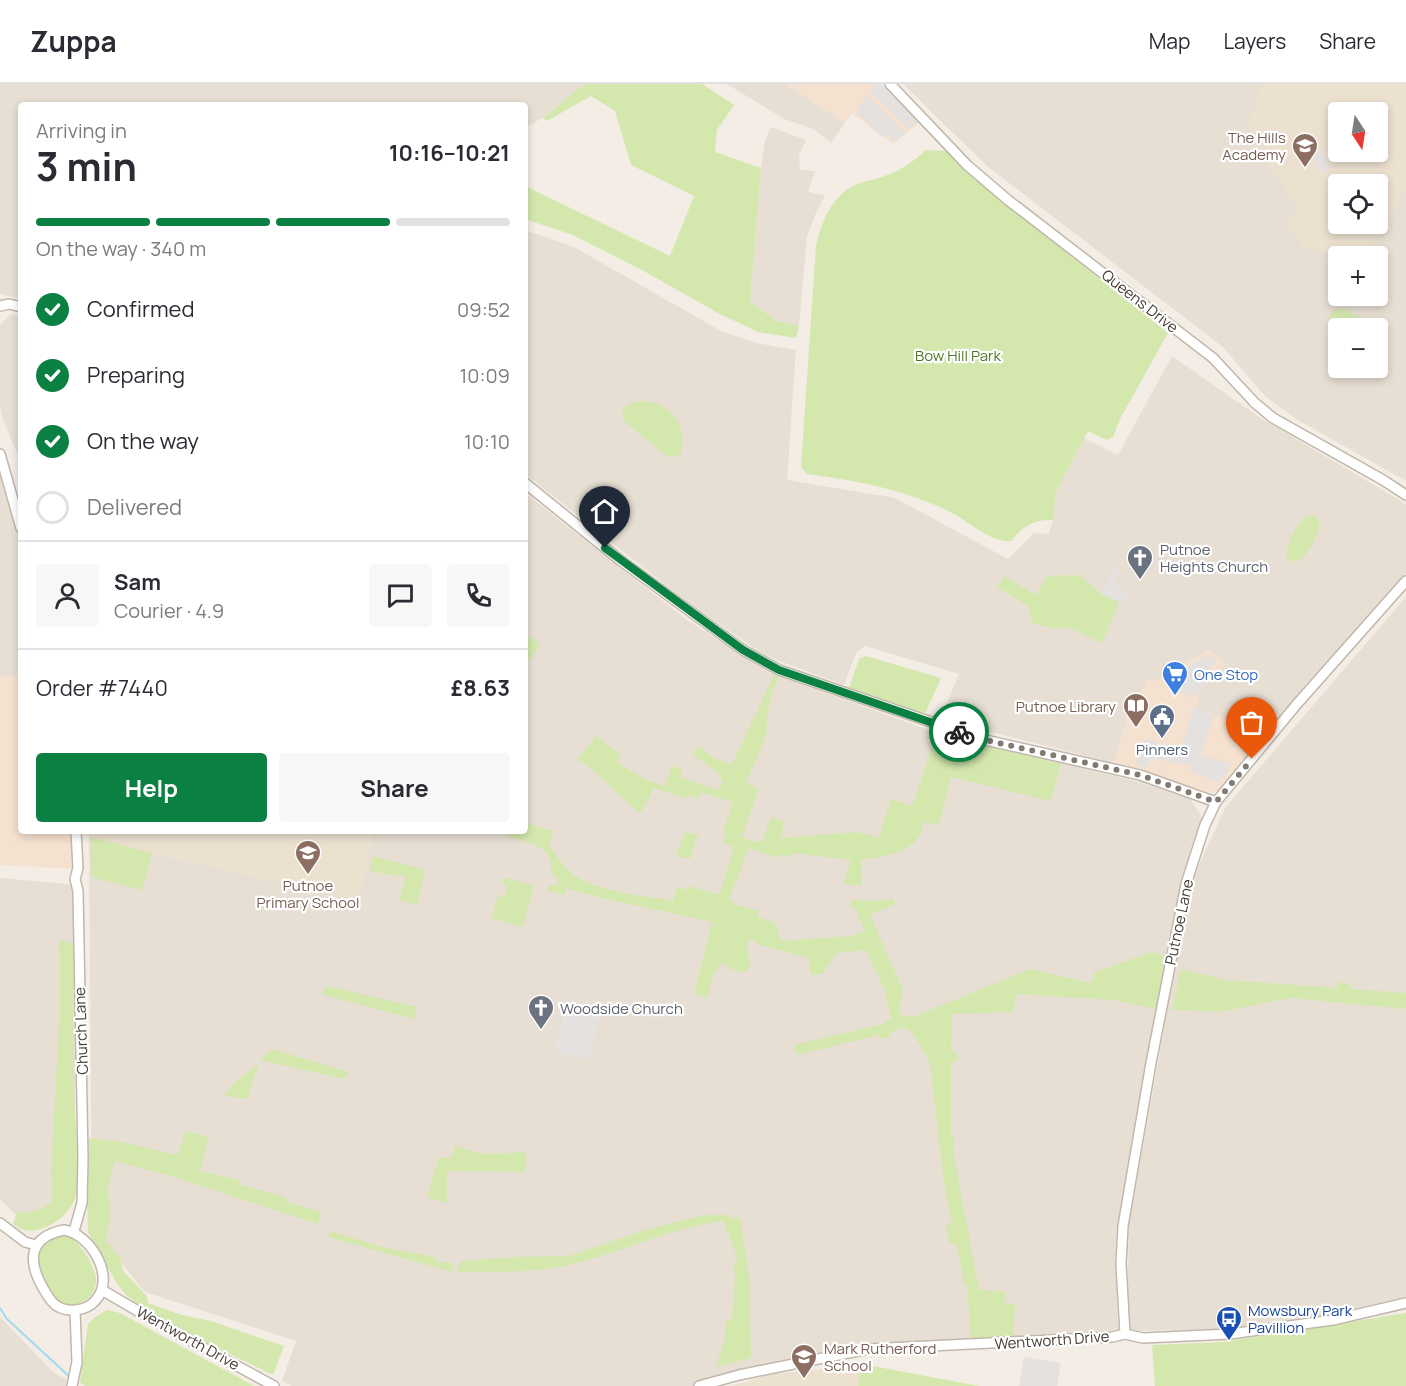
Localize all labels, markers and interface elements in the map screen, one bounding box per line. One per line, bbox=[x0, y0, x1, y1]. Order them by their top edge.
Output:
text: Zuppa bbox=[30, 22, 117, 60]
text: Map bbox=[1149, 27, 1190, 55]
text: Layers bbox=[1223, 27, 1286, 55]
text: Share bbox=[1319, 27, 1376, 55]
north arrow bbox=[1328, 102, 1388, 162]
map controls bbox=[1328, 102, 1388, 378]
text: Arriving in bbox=[36, 117, 127, 144]
place label: The Hills Academy bbox=[1222, 127, 1286, 165]
school or university icon: The Hills Academy bbox=[1290, 131, 1320, 169]
text: 10:16–10:21 bbox=[389, 138, 510, 168]
text: 3 min bbox=[36, 139, 137, 193]
button: locate bbox=[1328, 174, 1388, 234]
text: On the way · 340 m bbox=[36, 235, 206, 262]
button: + bbox=[1328, 246, 1388, 306]
street label: Queens Drive bbox=[1097, 264, 1183, 338]
icon: check bbox=[36, 293, 69, 326]
text: Confirmed bbox=[87, 294, 195, 324]
text: 09:52 bbox=[457, 296, 510, 323]
button: − bbox=[1328, 318, 1388, 378]
park label: Bow Hill Park bbox=[915, 345, 1002, 366]
icon: check bbox=[36, 359, 69, 392]
text: Preparing bbox=[87, 360, 185, 390]
text: 10:09 bbox=[459, 362, 510, 389]
icon: check bbox=[36, 425, 69, 458]
text: On the way bbox=[87, 426, 199, 456]
text: 10:10 bbox=[464, 428, 510, 455]
pin bbox=[579, 486, 630, 548]
text: Delivered bbox=[87, 492, 182, 522]
icon: home bbox=[588, 495, 621, 528]
place label: Putnoe Heights Church bbox=[1160, 539, 1268, 577]
church icon: Putnoe Heights Church bbox=[1125, 543, 1155, 581]
button: person bbox=[36, 564, 99, 627]
button: chat bbox=[369, 564, 432, 627]
button: phone bbox=[447, 564, 510, 627]
text: Sam bbox=[114, 567, 161, 597]
text: Courier · 4.9 bbox=[114, 597, 224, 624]
supermarket icon: One Stop bbox=[1160, 659, 1190, 697]
place label: One Stop bbox=[1194, 664, 1258, 685]
text: Order #7440 bbox=[36, 673, 168, 703]
text: £8.63 bbox=[451, 673, 510, 703]
library icon: Putnoe Library bbox=[1121, 691, 1151, 729]
place label: Putnoe Library bbox=[1016, 696, 1116, 717]
pin bbox=[1226, 697, 1277, 759]
courier bbox=[929, 702, 989, 762]
public building icon: Pinners bbox=[1147, 702, 1177, 740]
icon: bag bbox=[1235, 706, 1268, 739]
icon: bike bbox=[943, 716, 976, 749]
place label: Pinners bbox=[1136, 739, 1188, 760]
button: Help bbox=[36, 753, 267, 822]
button: Share bbox=[279, 753, 510, 822]
school or university icon: Putnoe Primary School bbox=[293, 838, 323, 876]
place label: Putnoe Primary School bbox=[257, 875, 359, 913]
street label: Putnoe Lane bbox=[1160, 877, 1198, 967]
street label: Church Lane bbox=[69, 987, 93, 1075]
church icon: Woodside Church bbox=[526, 993, 556, 1031]
place label: Woodside Church bbox=[560, 998, 683, 1019]
place label: Mowsbury Park Pavillion bbox=[1248, 1300, 1353, 1338]
street label: Wentworth Drive bbox=[133, 1301, 244, 1375]
bus stop icon: Mowsbury Park Pavillion bbox=[1214, 1304, 1244, 1342]
street label: Wentworth Drive bbox=[994, 1325, 1110, 1354]
place label: Mark Rutherford School bbox=[824, 1338, 936, 1376]
school or university icon: Mark Rutherford School bbox=[789, 1342, 819, 1380]

